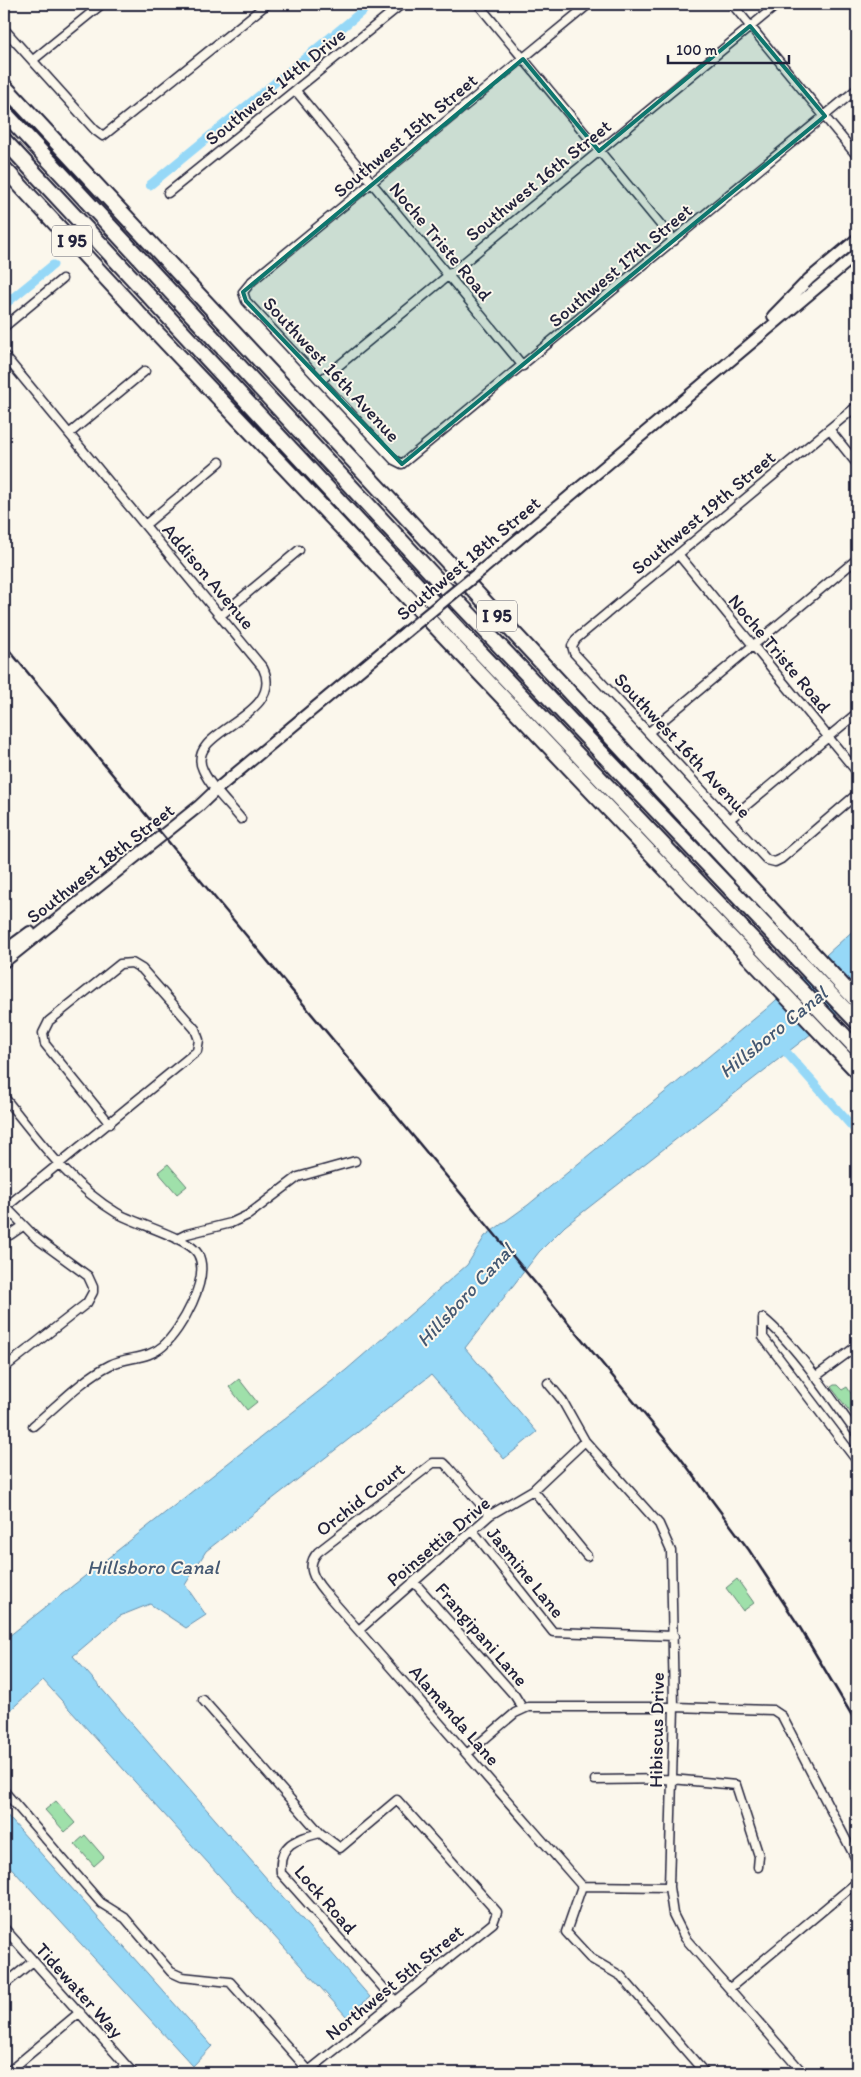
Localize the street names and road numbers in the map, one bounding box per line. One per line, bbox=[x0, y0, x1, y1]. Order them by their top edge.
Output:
street label: Southwest 14th Drive bbox=[201, 23, 350, 150]
street label: Southwest 15th Street bbox=[329, 69, 482, 202]
street label: Southwest 16th Street bbox=[461, 115, 616, 246]
street label: Noche Triste Road bbox=[384, 177, 497, 306]
street label: Southwest 17th Street bbox=[544, 199, 697, 332]
road number: I 95 bbox=[52, 226, 92, 256]
street label: Southwest 16th Avenue bbox=[258, 292, 405, 447]
street label: Southwest 19th Street bbox=[627, 446, 780, 579]
street label: Southwest 18th Street bbox=[392, 491, 545, 625]
street label: Addison Avenue bbox=[158, 519, 260, 634]
street label: Noche Triste Road bbox=[723, 589, 836, 718]
road number: I 95 bbox=[477, 600, 517, 632]
street label: Southwest 16th Avenue bbox=[609, 668, 756, 823]
street label: Southwest 18th Street bbox=[22, 799, 179, 928]
street label: Orchid Court bbox=[311, 1458, 409, 1541]
street label: Poinsettia Drive bbox=[382, 1491, 495, 1591]
street label: Jasmine Lane bbox=[482, 1522, 569, 1623]
street label: Frangipani Lane bbox=[430, 1578, 533, 1691]
street label: Alamanda Lane bbox=[405, 1660, 505, 1770]
street label: Hibiscus Drive bbox=[644, 1672, 669, 1788]
street label: Lock Road bbox=[289, 1860, 362, 1939]
street label: Northwest 5th Street bbox=[321, 1920, 468, 2045]
street label: Tidewater Way bbox=[31, 1938, 129, 2043]

